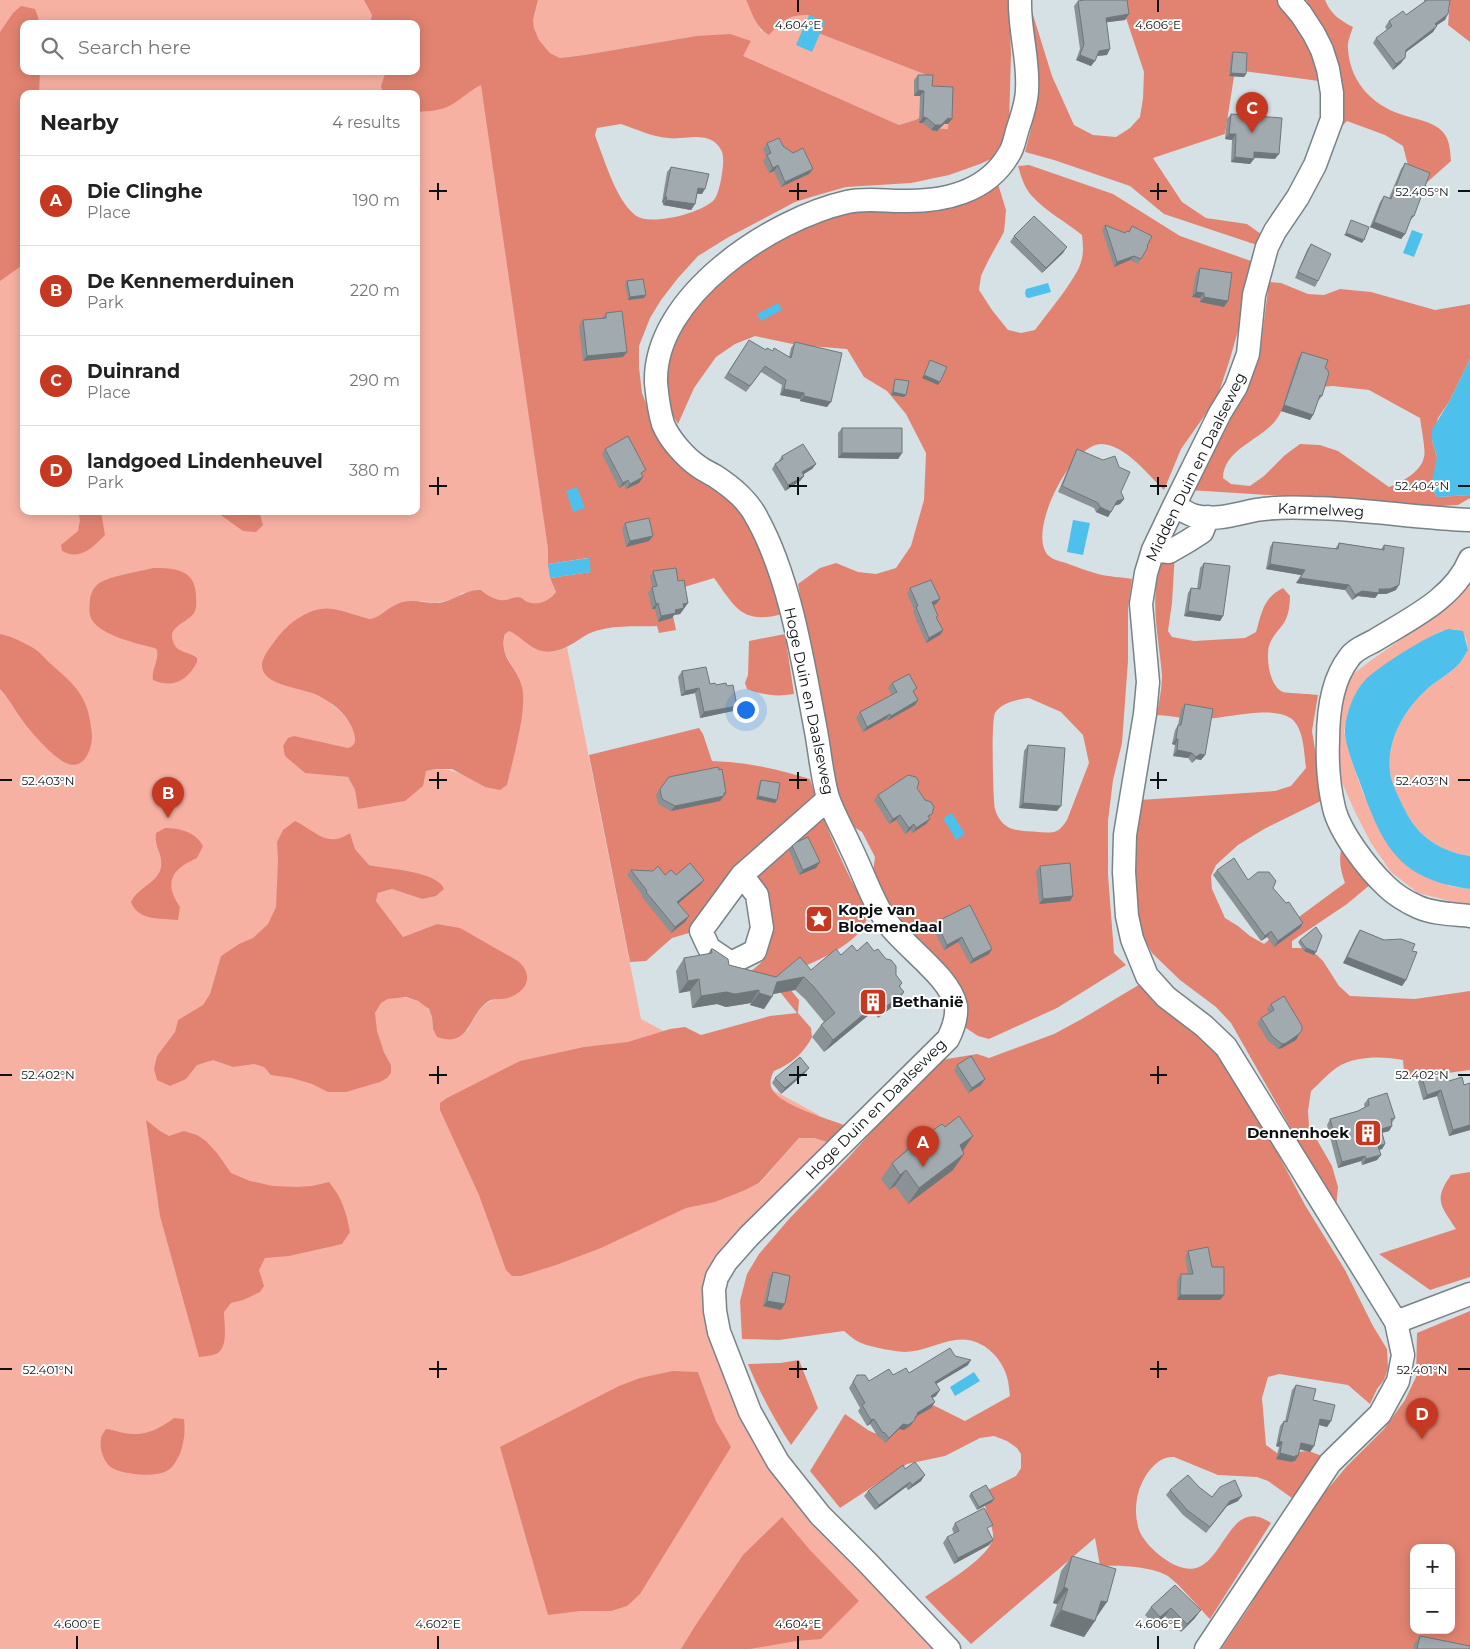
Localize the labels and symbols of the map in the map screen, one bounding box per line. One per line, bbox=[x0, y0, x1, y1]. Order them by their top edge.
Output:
text: 4.604°E bbox=[775, 17, 821, 32]
text: 4.606°E bbox=[1135, 17, 1181, 32]
pin: C bbox=[1236, 92, 1268, 133]
text: 52.405°N bbox=[1395, 184, 1449, 199]
street label: Midden Duin en Daalseweg bbox=[1141, 369, 1250, 565]
text: 52.404°N bbox=[1395, 478, 1449, 493]
street label: Karmelweg bbox=[1277, 498, 1365, 521]
street label: Hoge Duin en Daalseweg bbox=[780, 605, 839, 796]
your location bbox=[733, 697, 759, 723]
text: 52.403°N bbox=[21, 773, 75, 788]
text: 52.403°N bbox=[1395, 773, 1449, 788]
pin: B bbox=[152, 777, 184, 818]
place label: Kopje van Bloemendaal bbox=[838, 900, 942, 936]
place icon: Kopje van Bloemendaal bbox=[804, 904, 834, 934]
building icon: Bethanië bbox=[858, 987, 888, 1017]
place label: Bethanië bbox=[892, 992, 963, 1011]
street label: Hoge Duin en Daalseweg bbox=[801, 1034, 950, 1183]
text: 52.402°N bbox=[21, 1067, 75, 1082]
text: 52.402°N bbox=[1395, 1067, 1449, 1082]
building icon: Dennenhoek bbox=[1353, 1118, 1383, 1148]
place label: Dennenhoek bbox=[1247, 1123, 1349, 1142]
pin: A bbox=[907, 1126, 939, 1167]
text: 52.401°N bbox=[22, 1362, 74, 1377]
text: 52.401°N bbox=[1396, 1362, 1448, 1377]
pin: D bbox=[1406, 1398, 1438, 1439]
text: 4.600°E bbox=[54, 1616, 100, 1631]
text: 4.602°E bbox=[415, 1616, 461, 1631]
text: 4.604°E bbox=[775, 1616, 821, 1631]
text: 4.606°E bbox=[1135, 1616, 1181, 1631]

